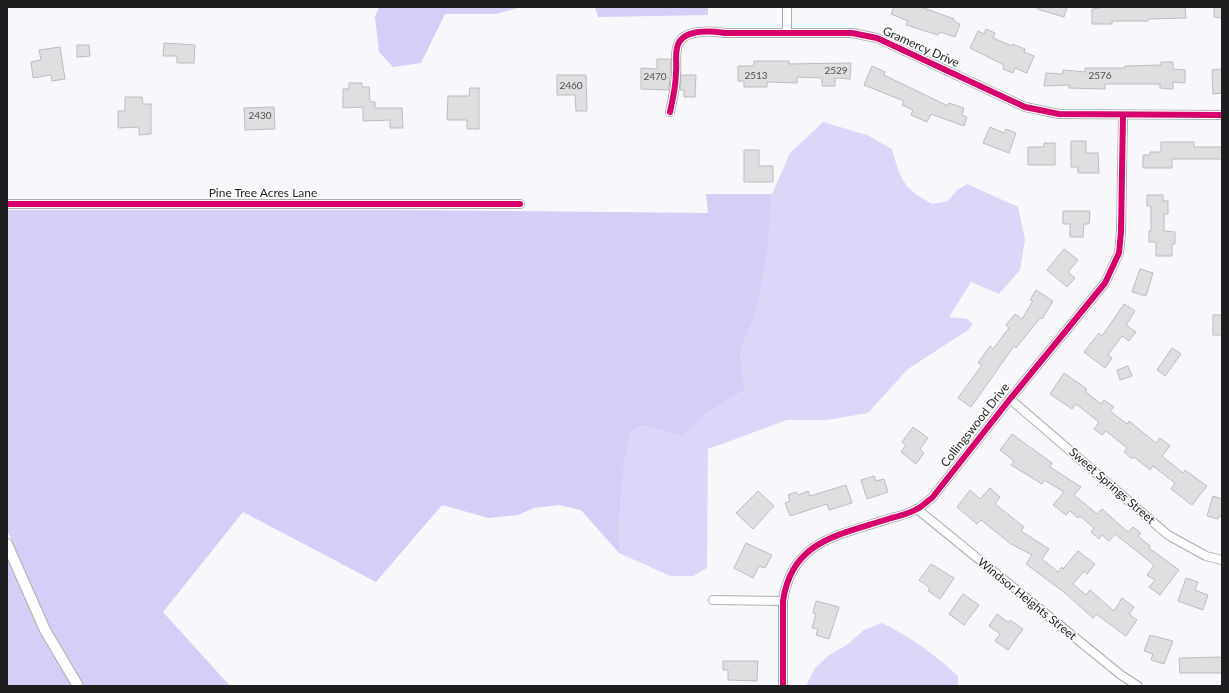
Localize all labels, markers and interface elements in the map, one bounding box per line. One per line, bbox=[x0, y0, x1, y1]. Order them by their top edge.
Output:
street label: Gramercy Drive bbox=[880, 23, 962, 70]
house number: 2529 bbox=[824, 64, 848, 76]
house number: 2513 bbox=[744, 69, 768, 81]
house number: 2576 bbox=[1088, 69, 1112, 81]
house number: 2470 bbox=[643, 70, 667, 82]
house number: 2460 bbox=[559, 79, 583, 91]
house number: 2430 bbox=[248, 109, 272, 121]
street label: Pine Tree Acres Lane bbox=[209, 185, 317, 200]
street label: Collingswood Drive bbox=[937, 380, 1012, 470]
street label: Sweet Springs Street bbox=[1066, 444, 1159, 527]
street label: Windsor Heights Street bbox=[975, 554, 1080, 644]

